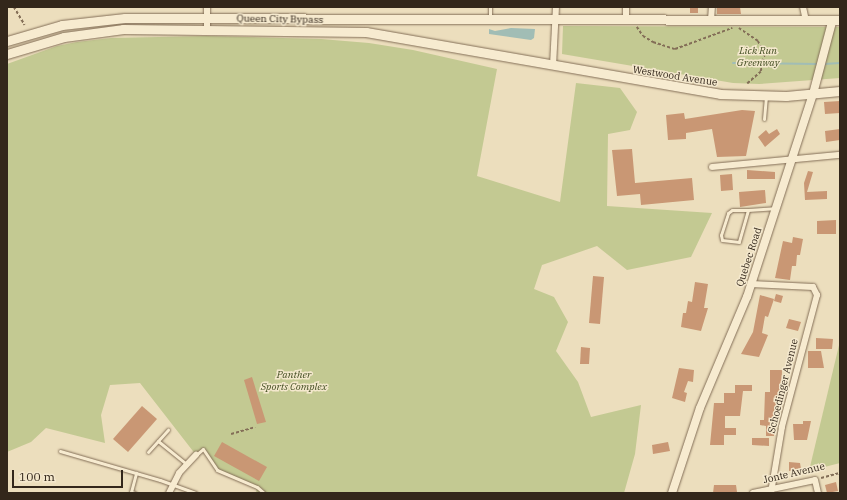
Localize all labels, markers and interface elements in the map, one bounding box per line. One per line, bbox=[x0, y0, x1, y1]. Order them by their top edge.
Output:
street label: Queen City Bypass bbox=[236, 12, 324, 26]
park label: Lick Run Greenway bbox=[737, 44, 779, 68]
street label: Westwood Avenue bbox=[632, 63, 718, 89]
street label: Quebec Road bbox=[734, 226, 764, 288]
street label: Schoedinger Avenue bbox=[765, 338, 801, 434]
park label: Panther Sports Complex bbox=[261, 368, 327, 392]
street label: Jonte Avenue bbox=[762, 460, 826, 486]
scale bar bbox=[14, 462, 125, 488]
text: 100 m bbox=[19, 469, 55, 484]

